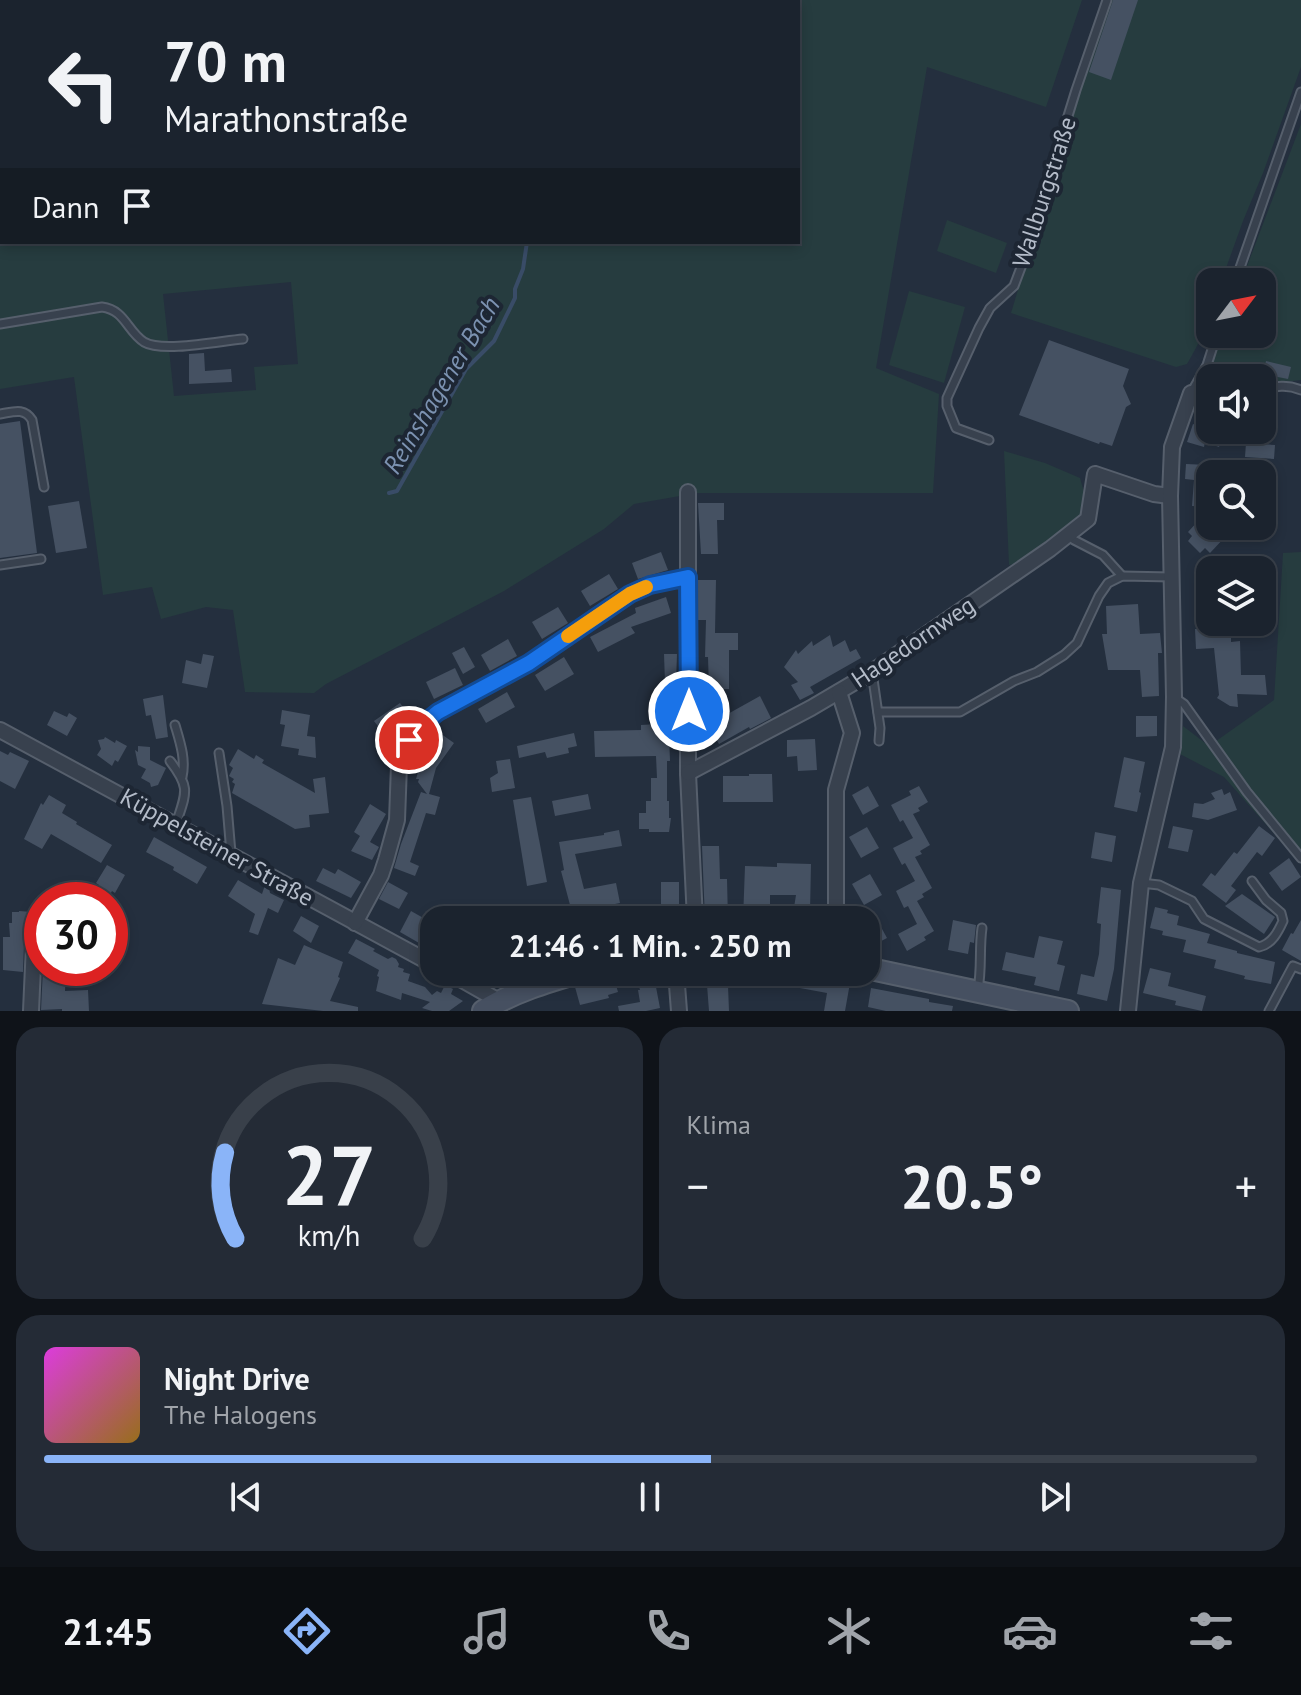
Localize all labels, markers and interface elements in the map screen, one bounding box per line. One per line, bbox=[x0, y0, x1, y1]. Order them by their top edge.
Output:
text: 70 m bbox=[164, 25, 287, 97]
icon: left bbox=[32, 32, 136, 136]
text: Marathonstraße bbox=[164, 95, 408, 142]
street label: Wallburgstraße bbox=[1005, 113, 1083, 271]
icon: arrive bbox=[115, 184, 159, 228]
text: Dann bbox=[32, 187, 99, 226]
north arrow bbox=[1196, 268, 1276, 348]
map controls bbox=[1196, 268, 1276, 636]
water label: Reinshagener Bach bbox=[375, 290, 507, 480]
button: sound bbox=[1196, 364, 1276, 444]
button: search bbox=[1196, 460, 1276, 540]
button: layers bbox=[1196, 556, 1276, 636]
street label: Hagedornweg bbox=[845, 589, 981, 695]
position arrow bbox=[647, 669, 731, 753]
pin bbox=[375, 706, 443, 774]
icon: arrive bbox=[387, 718, 431, 762]
street label: Küppelsteiner Straße bbox=[115, 781, 319, 913]
speed limit sign: 30 bbox=[24, 882, 128, 986]
text: 21:46 · 1 Min. · 250 m bbox=[509, 926, 791, 965]
text: Klima bbox=[687, 1108, 751, 1141]
text: 27 bbox=[282, 1120, 376, 1228]
text: 20.5° bbox=[900, 1147, 1043, 1225]
text: − bbox=[687, 1157, 709, 1214]
text: + bbox=[1235, 1157, 1257, 1214]
text: km/h bbox=[298, 1217, 361, 1254]
text: Night Drive bbox=[164, 1359, 310, 1398]
text: The Halogens bbox=[164, 1398, 317, 1431]
icon: previous bbox=[224, 1475, 268, 1519]
icon: pause bbox=[628, 1475, 672, 1519]
icon: next bbox=[1033, 1475, 1077, 1519]
icon: directions bbox=[279, 1603, 335, 1659]
icon: music bbox=[459, 1603, 515, 1659]
icon: phone bbox=[640, 1603, 696, 1659]
icon: climate bbox=[821, 1603, 877, 1659]
icon: car bbox=[1002, 1603, 1058, 1659]
icon: filters bbox=[1183, 1603, 1239, 1659]
text: 21:45 bbox=[62, 1608, 154, 1655]

